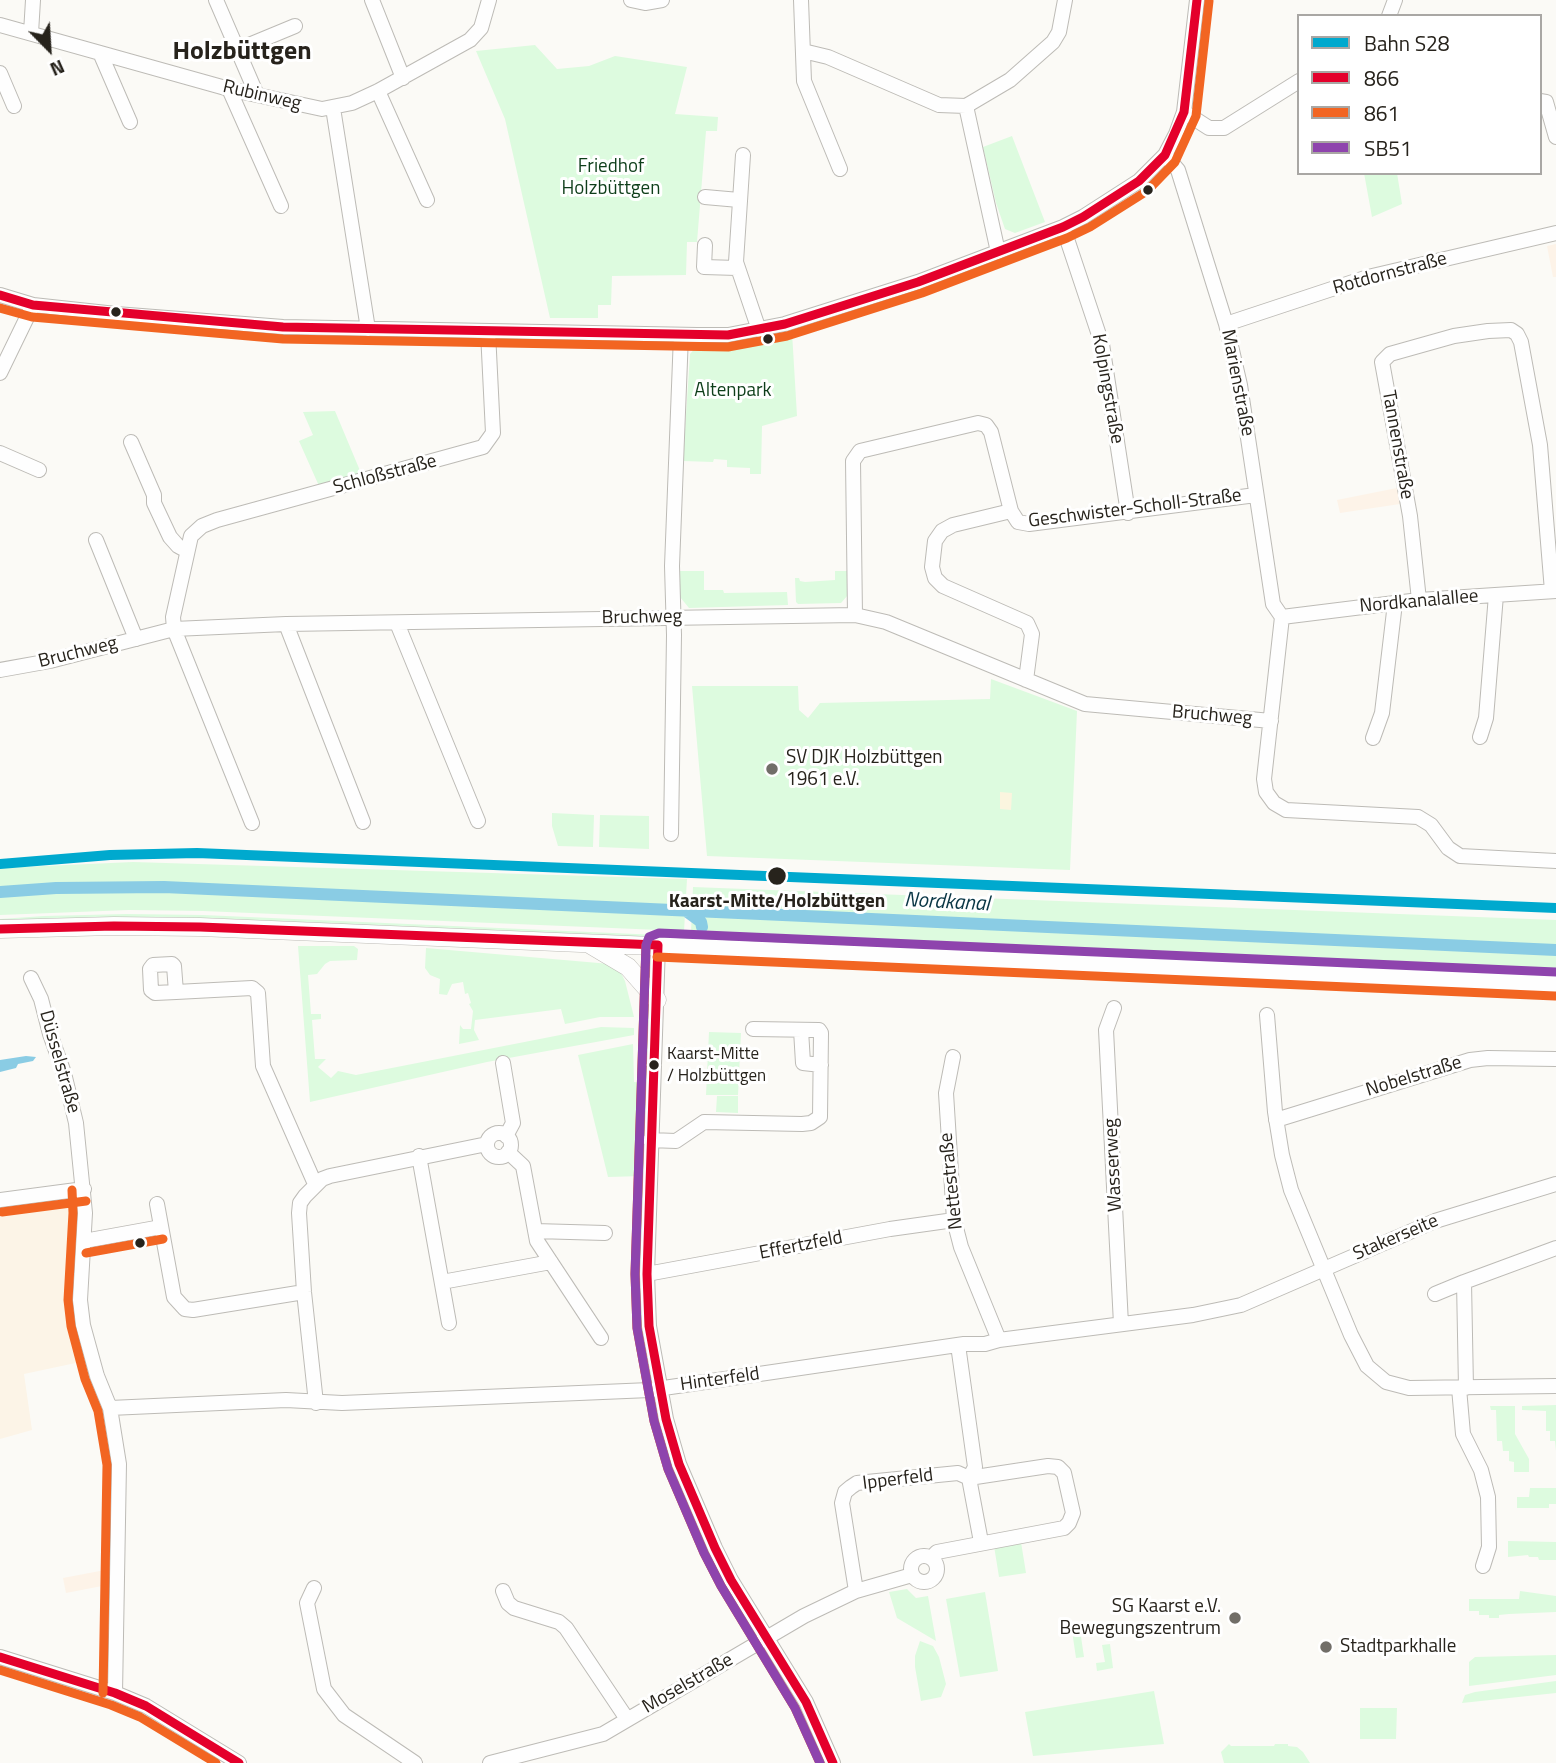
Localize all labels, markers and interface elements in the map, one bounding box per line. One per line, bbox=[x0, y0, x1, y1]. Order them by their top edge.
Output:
north arrow bbox=[14, 14, 84, 84]
legend bbox=[1297, 14, 1542, 175]
text: Bahn S28 bbox=[1364, 27, 1450, 59]
district label: Holzbüttgen bbox=[172, 37, 312, 69]
text: N bbox=[46, 53, 70, 85]
text: 866 bbox=[1364, 62, 1399, 94]
street label: Rubinweg bbox=[221, 76, 303, 116]
text: 861 bbox=[1364, 97, 1399, 129]
text: SB51 bbox=[1364, 132, 1412, 164]
park label: Friedhof Holzbüttgen bbox=[562, 156, 660, 200]
unlabelled marker bbox=[1141, 183, 1155, 197]
street label: Rotdornstraße bbox=[1330, 248, 1450, 300]
unlabelled marker bbox=[109, 305, 123, 319]
street label: Marienstraße bbox=[1215, 328, 1259, 438]
unlabelled marker bbox=[761, 332, 775, 346]
street label: Kolpingstraße bbox=[1086, 332, 1128, 446]
park label: Altenpark bbox=[694, 380, 772, 402]
street label: Tannenstraße bbox=[1376, 389, 1418, 501]
street label: Schloßstraße bbox=[331, 450, 439, 500]
street label: Geschwister-Scholl-Straße bbox=[1027, 485, 1243, 533]
street label: Nordkanalallee bbox=[1359, 585, 1479, 619]
street label: Bruchweg bbox=[602, 606, 682, 630]
street label: Bruchweg bbox=[36, 632, 120, 674]
street label: Bruchweg bbox=[1171, 701, 1253, 731]
place label: SV DJK Holzbüttgen 1961 e.V. bbox=[786, 747, 943, 791]
marker: SV DJK Holzbüttgen 1961 e.V. bbox=[764, 761, 780, 777]
marker: Kaarst-Mitte/Holzbüttgen bbox=[766, 865, 788, 887]
water label: Nordkanal bbox=[904, 888, 990, 918]
place label: Kaarst-Mitte/Holzbüttgen bbox=[669, 891, 885, 913]
street label: Düsselstraße bbox=[33, 1008, 85, 1116]
place label: Kaarst-Mitte / Holzbüttgen bbox=[667, 1045, 766, 1085]
street label: Nobelstraße bbox=[1363, 1052, 1465, 1102]
marker: Kaarst-Mitte / Holzbüttgen bbox=[647, 1058, 661, 1072]
street label: Wasserweg bbox=[1100, 1118, 1128, 1212]
street label: Nettestraße bbox=[936, 1131, 968, 1231]
street label: Stakerseite bbox=[1350, 1210, 1442, 1266]
street label: Effertzfeld bbox=[757, 1227, 845, 1265]
unlabelled marker bbox=[133, 1236, 147, 1250]
street label: Hinterfeld bbox=[679, 1363, 761, 1397]
street label: Ipperfeld bbox=[861, 1464, 935, 1496]
place label: SG Kaarst e.V. Bewegungszentrum bbox=[1060, 1596, 1221, 1640]
marker: SG Kaarst e.V. Bewegungszentrum bbox=[1227, 1610, 1243, 1626]
place label: Stadtparkhalle bbox=[1340, 1636, 1456, 1658]
marker: Stadtparkhalle bbox=[1318, 1639, 1334, 1655]
street label: Moselstraße bbox=[639, 1649, 737, 1719]

